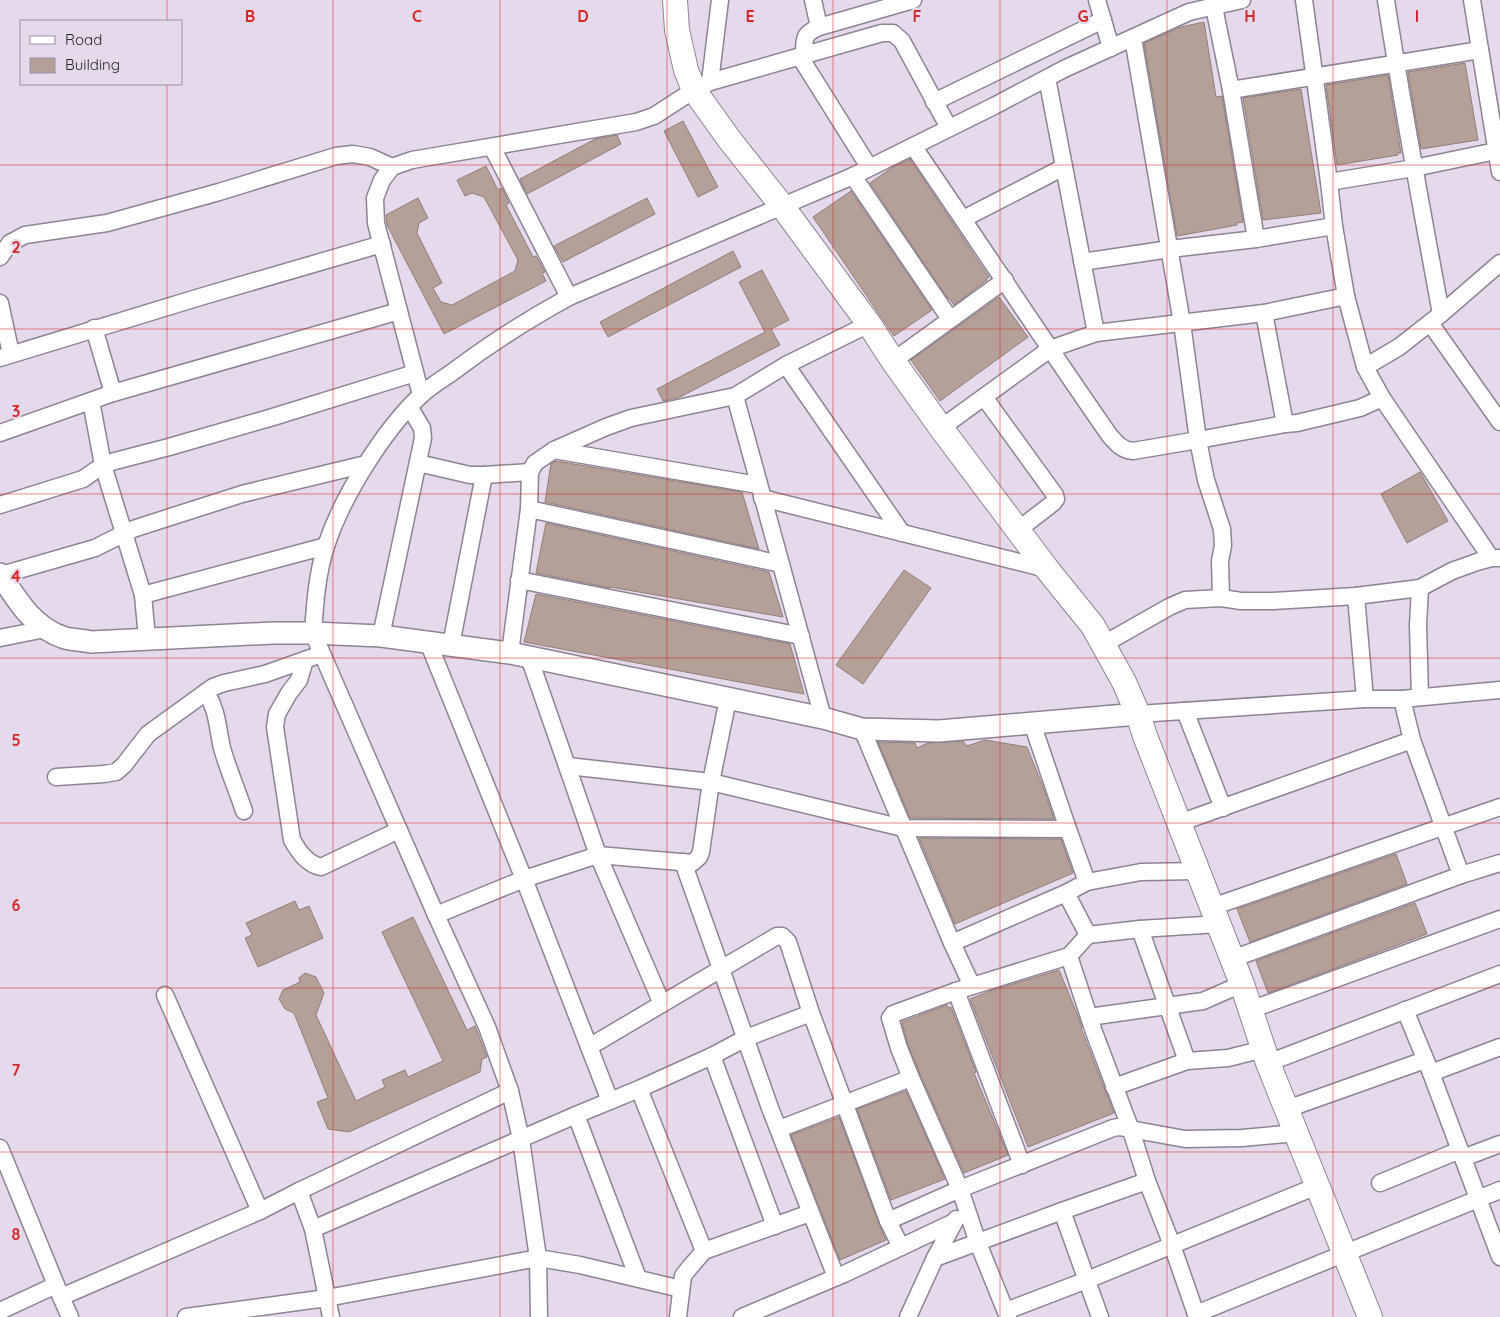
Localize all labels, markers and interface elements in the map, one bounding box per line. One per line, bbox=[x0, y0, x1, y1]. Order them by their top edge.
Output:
text: B bbox=[245, 6, 255, 26]
text: C bbox=[412, 6, 422, 26]
text: D bbox=[577, 6, 589, 26]
text: E bbox=[745, 6, 755, 26]
text: F bbox=[913, 6, 922, 26]
text: G bbox=[1077, 6, 1089, 26]
text: H bbox=[1244, 6, 1256, 26]
text: I bbox=[1415, 6, 1419, 26]
legend bbox=[20, 20, 182, 85]
text: Road bbox=[65, 30, 102, 49]
text: Building bbox=[65, 55, 120, 74]
text: 2 bbox=[11, 237, 21, 257]
text: 3 bbox=[12, 401, 20, 421]
text: 4 bbox=[11, 566, 21, 586]
text: 5 bbox=[11, 730, 21, 750]
text: 6 bbox=[12, 895, 21, 915]
text: 7 bbox=[12, 1060, 21, 1080]
text: 8 bbox=[12, 1224, 21, 1244]

